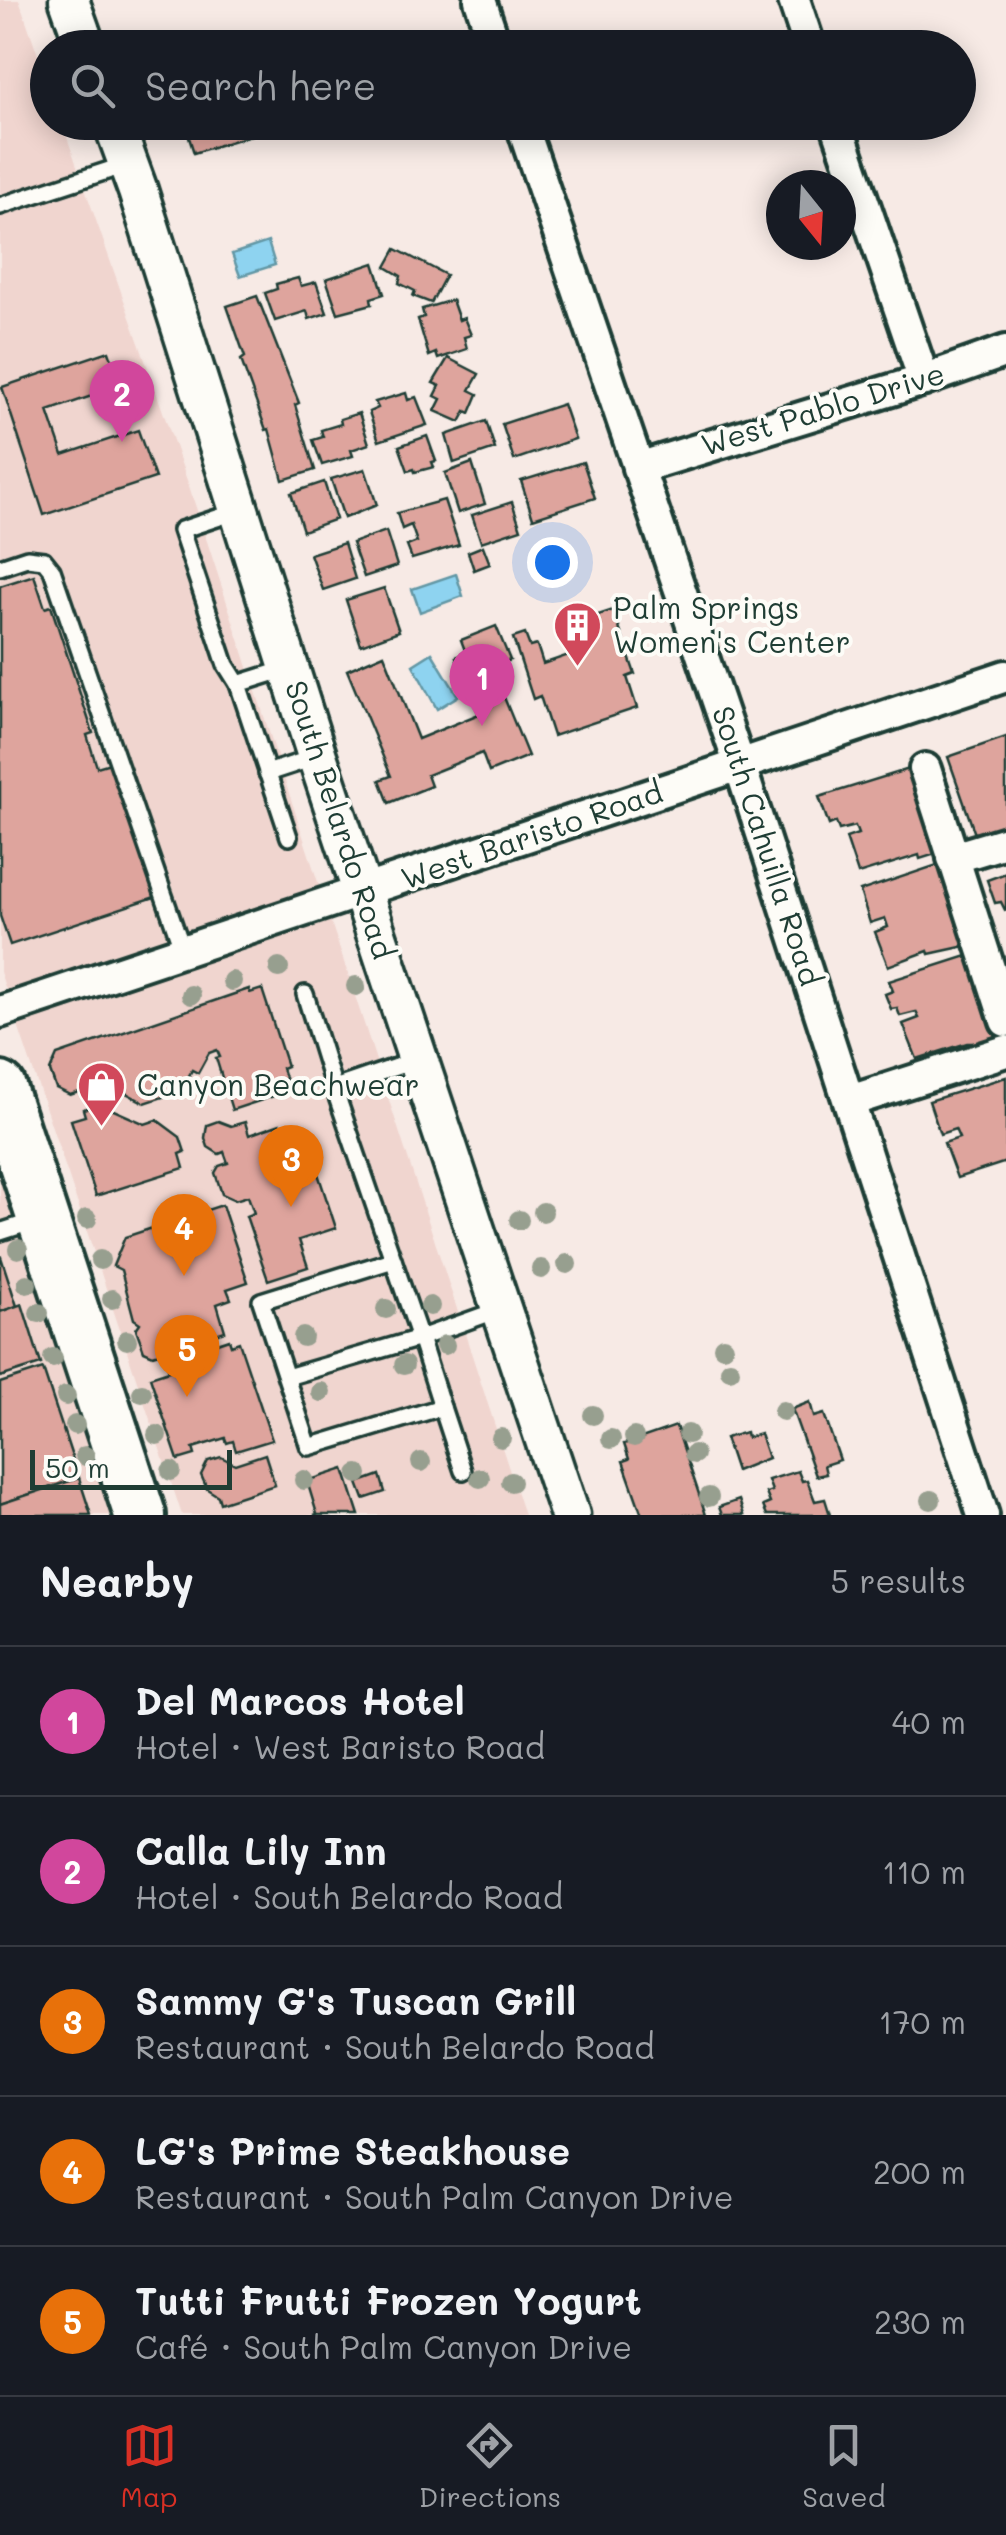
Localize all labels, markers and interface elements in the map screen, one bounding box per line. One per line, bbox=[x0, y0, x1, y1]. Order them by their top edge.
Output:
search box bbox=[30, 30, 976, 140]
icon: search bbox=[65, 58, 120, 113]
text: Search here bbox=[145, 60, 376, 110]
north arrow bbox=[766, 170, 856, 260]
street label: West Pablo Drive bbox=[696, 352, 949, 464]
pin: 2 bbox=[90, 360, 154, 442]
your location bbox=[527, 537, 578, 588]
place label: Palm Springs Women's Center bbox=[613, 587, 850, 661]
building icon: Palm Springs Women's Center bbox=[552, 600, 604, 668]
pin: 1 bbox=[450, 644, 514, 726]
street label: South Belardo Road bbox=[277, 675, 405, 964]
street label: South Cahuilla Road bbox=[704, 701, 832, 990]
street label: West Baristo Road bbox=[395, 771, 667, 898]
shop icon: Canyon Beachwear bbox=[76, 1060, 128, 1128]
place label: Canyon Beachwear bbox=[137, 1064, 419, 1104]
pin: 3 bbox=[258, 1124, 324, 1207]
pin: 4 bbox=[152, 1194, 216, 1276]
pin: 5 bbox=[154, 1314, 220, 1397]
scale bar bbox=[30, 1445, 232, 1490]
text: 50 m bbox=[45, 1449, 110, 1485]
text: Nearby bbox=[40, 1553, 194, 1608]
text: 5 results bbox=[831, 1559, 966, 1601]
text: Del Marcos Hotel bbox=[135, 1675, 465, 1725]
text: 1 bbox=[65, 1700, 80, 1742]
text: 40 m bbox=[892, 1700, 966, 1742]
text: Hotel · West Baristo Road bbox=[135, 1725, 545, 1767]
text: Calla Lily Inn bbox=[135, 1825, 387, 1875]
text: 2 bbox=[64, 1850, 81, 1892]
text: 110 m bbox=[882, 1850, 966, 1892]
text: Hotel · South Belardo Road bbox=[135, 1875, 563, 1917]
text: Sammy G's Tuscan Grill bbox=[135, 1975, 576, 2025]
text: 3 bbox=[63, 2000, 82, 2042]
text: 170 m bbox=[878, 2000, 966, 2042]
text: Restaurant · South Belardo Road bbox=[135, 2025, 654, 2067]
text: LG's Prime Steakhouse bbox=[135, 2125, 570, 2175]
text: 4 bbox=[62, 2150, 83, 2192]
text: 200 m bbox=[873, 2150, 966, 2192]
text: Restaurant · South Palm Canyon Drive bbox=[135, 2175, 734, 2217]
text: Tutti Frutti Frozen Yogurt bbox=[135, 2275, 642, 2325]
text: 5 bbox=[63, 2300, 82, 2342]
text: 230 m bbox=[874, 2300, 966, 2342]
text: Café · South Palm Canyon Drive bbox=[135, 2325, 632, 2367]
tab: Map bbox=[121, 2418, 178, 2514]
tab: Directions bbox=[419, 2418, 561, 2514]
tab: Saved bbox=[802, 2418, 885, 2514]

